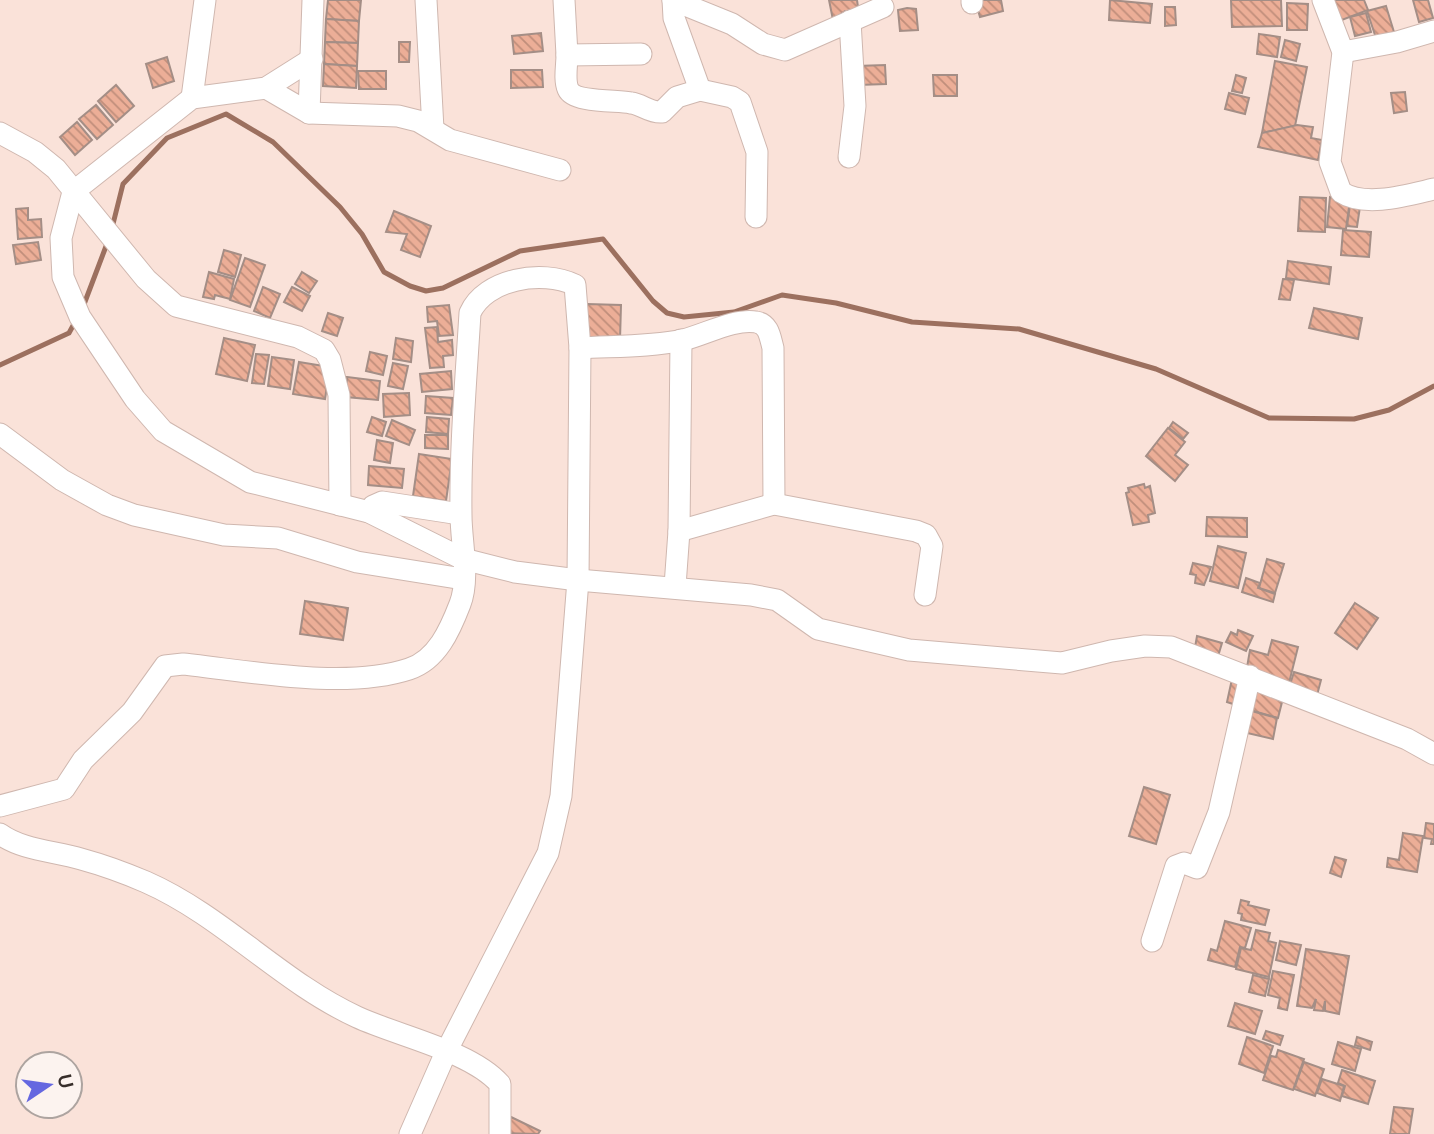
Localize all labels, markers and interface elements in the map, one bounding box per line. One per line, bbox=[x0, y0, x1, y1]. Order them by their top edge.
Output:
north arrow bbox=[14, 1050, 84, 1120]
text: U bbox=[53, 1072, 79, 1091]

